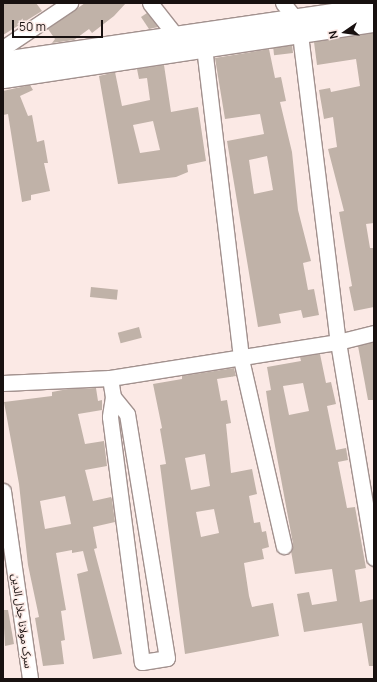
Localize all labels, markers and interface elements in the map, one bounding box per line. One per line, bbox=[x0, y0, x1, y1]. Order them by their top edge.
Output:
scale bar bbox=[14, 12, 105, 38]
north arrow bbox=[325, 12, 365, 52]
text: 50 m bbox=[19, 18, 46, 35]
text: N bbox=[325, 29, 341, 40]
street label: سرک مولانا جلال الدین bbox=[9, 573, 35, 669]

